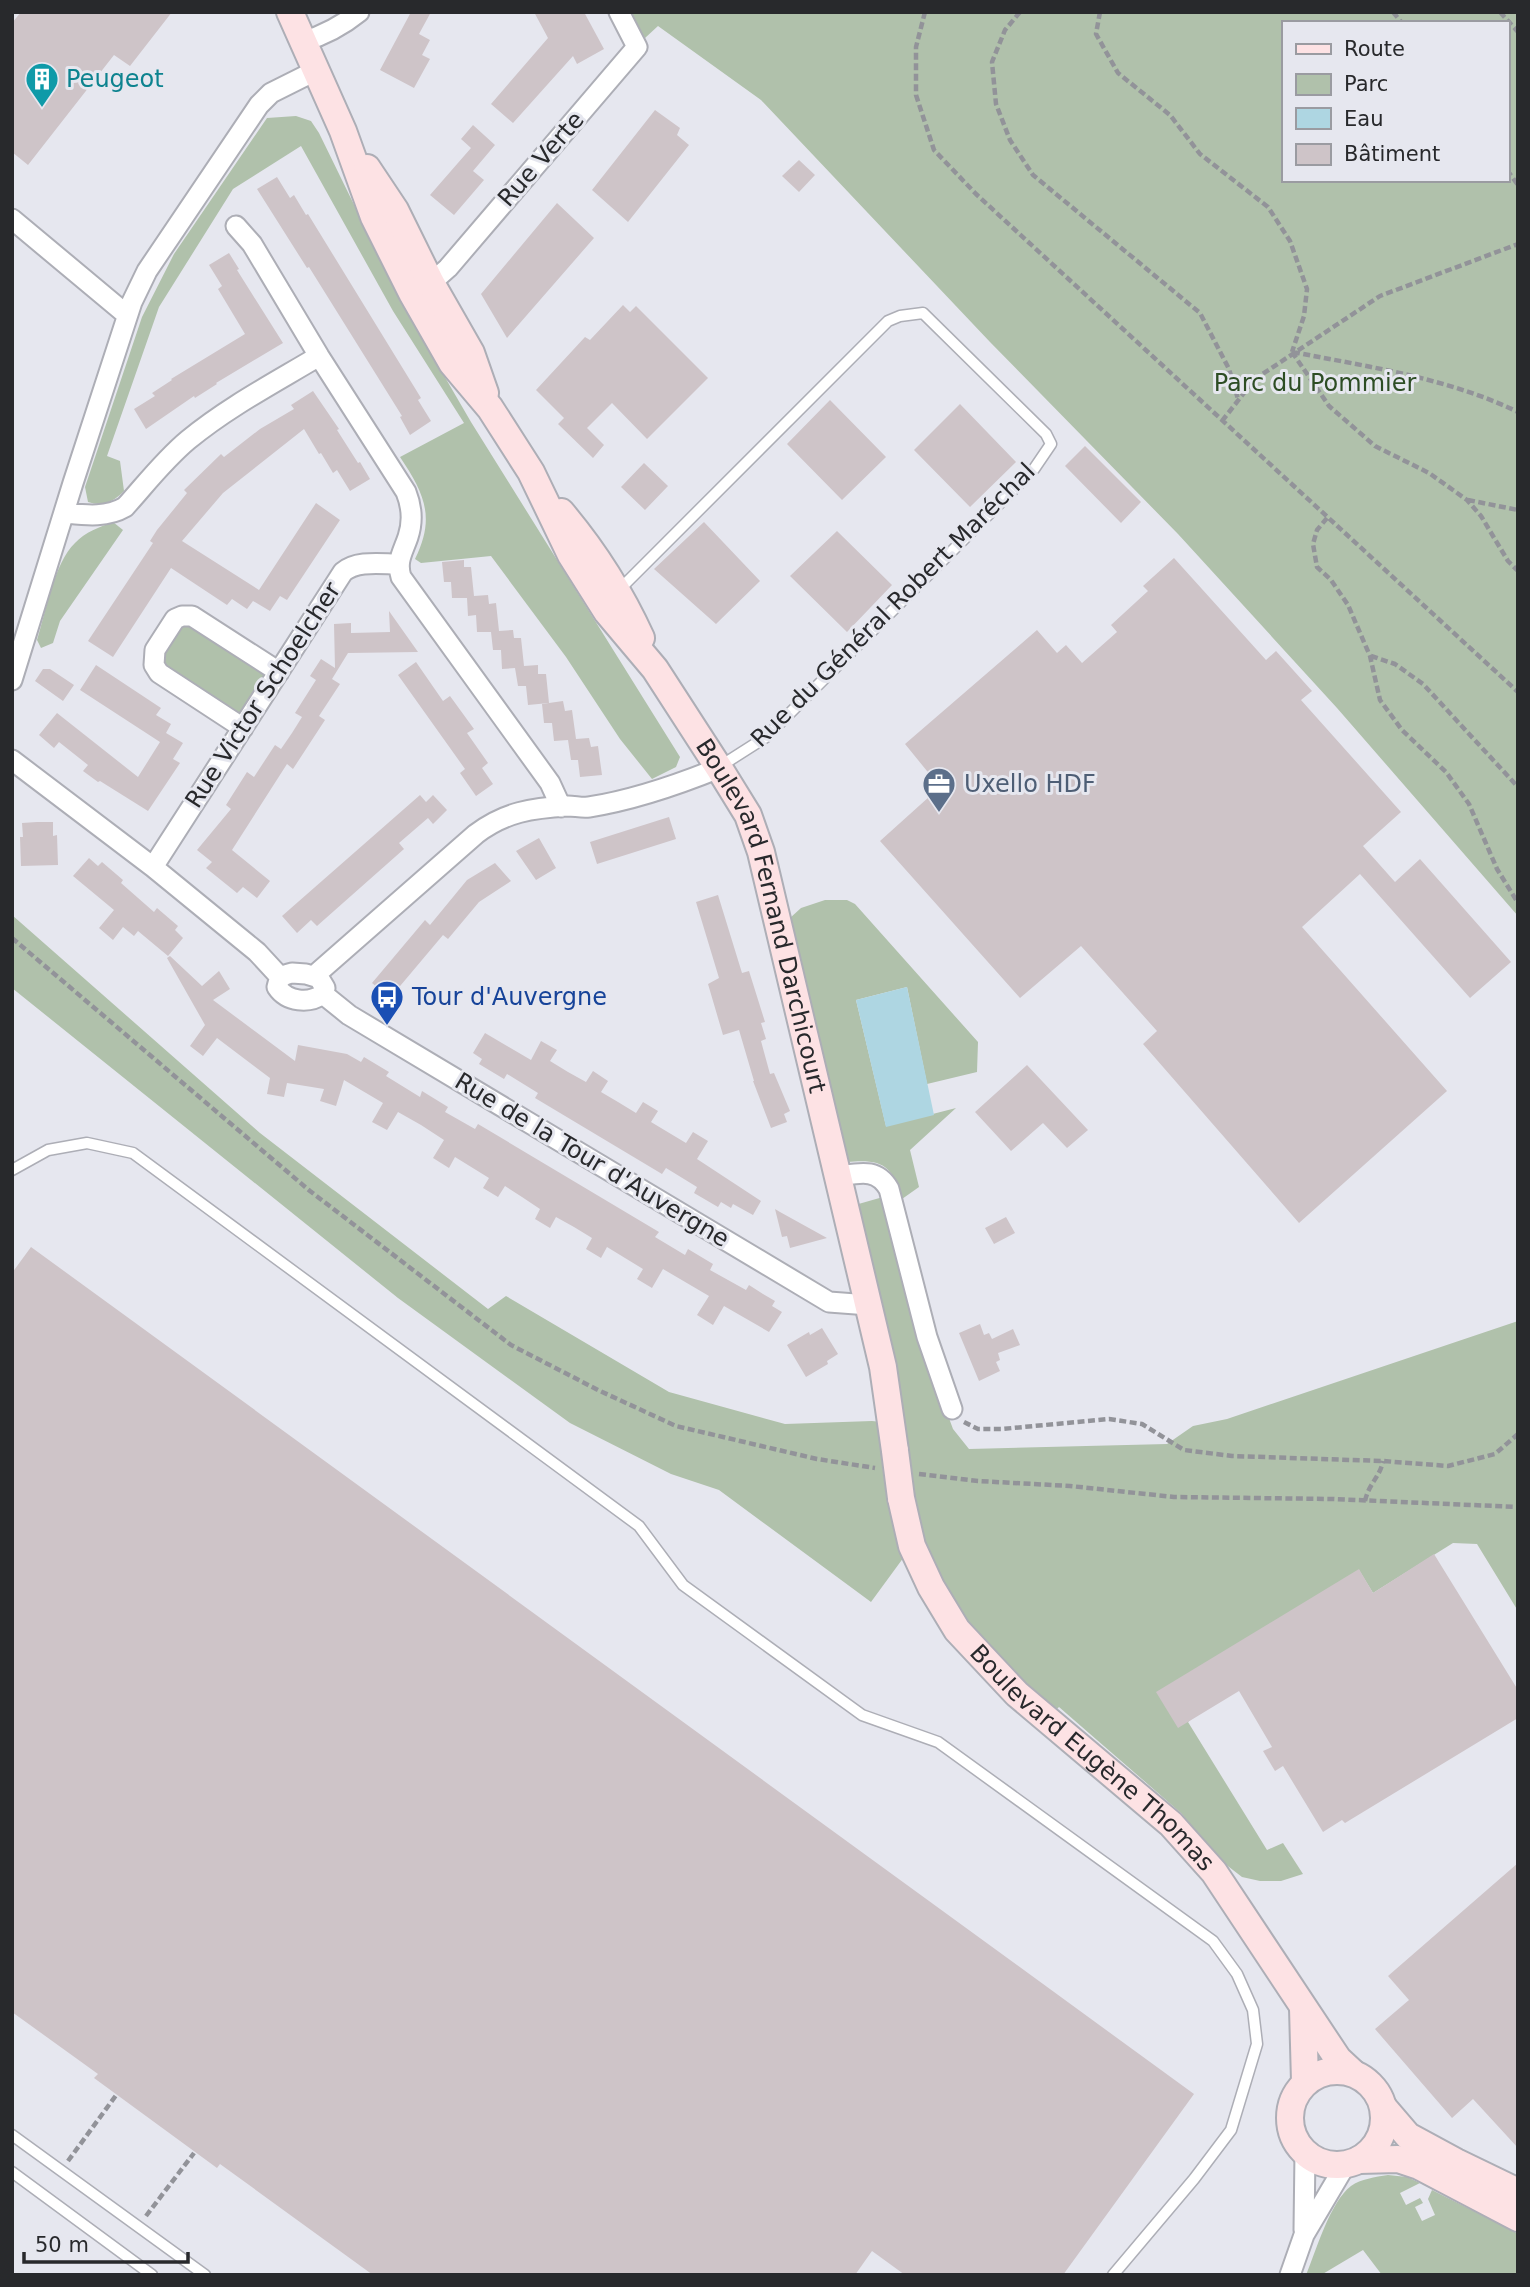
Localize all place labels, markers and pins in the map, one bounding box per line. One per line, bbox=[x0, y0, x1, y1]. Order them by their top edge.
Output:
building icon: Peugeot bbox=[23, 60, 61, 109]
place label: Peugeot bbox=[66, 65, 164, 93]
office icon: Uxello HDF bbox=[920, 765, 958, 814]
place label: Uxello HDF bbox=[964, 770, 1096, 798]
bus stop icon: Tour d'Auvergne bbox=[368, 978, 406, 1027]
place label: Tour d'Auvergne bbox=[411, 983, 607, 1011]

